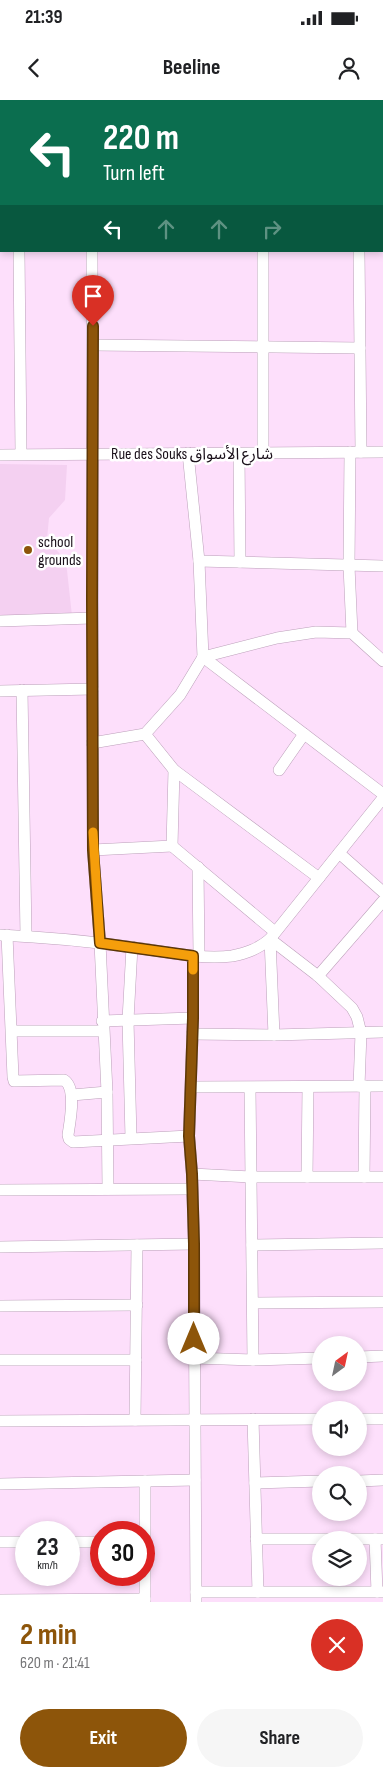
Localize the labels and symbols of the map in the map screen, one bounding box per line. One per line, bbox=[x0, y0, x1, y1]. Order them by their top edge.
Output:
pin bbox=[72, 275, 114, 326]
street label: Rue des Souks شارع الأسواق bbox=[111, 445, 273, 466]
place label: school grounds bbox=[38, 533, 82, 570]
marker: school grounds bbox=[22, 544, 34, 556]
position arrow bbox=[167, 1312, 219, 1364]
north arrow bbox=[312, 1336, 368, 1391]
speed limit sign: 30 bbox=[90, 1521, 155, 1586]

